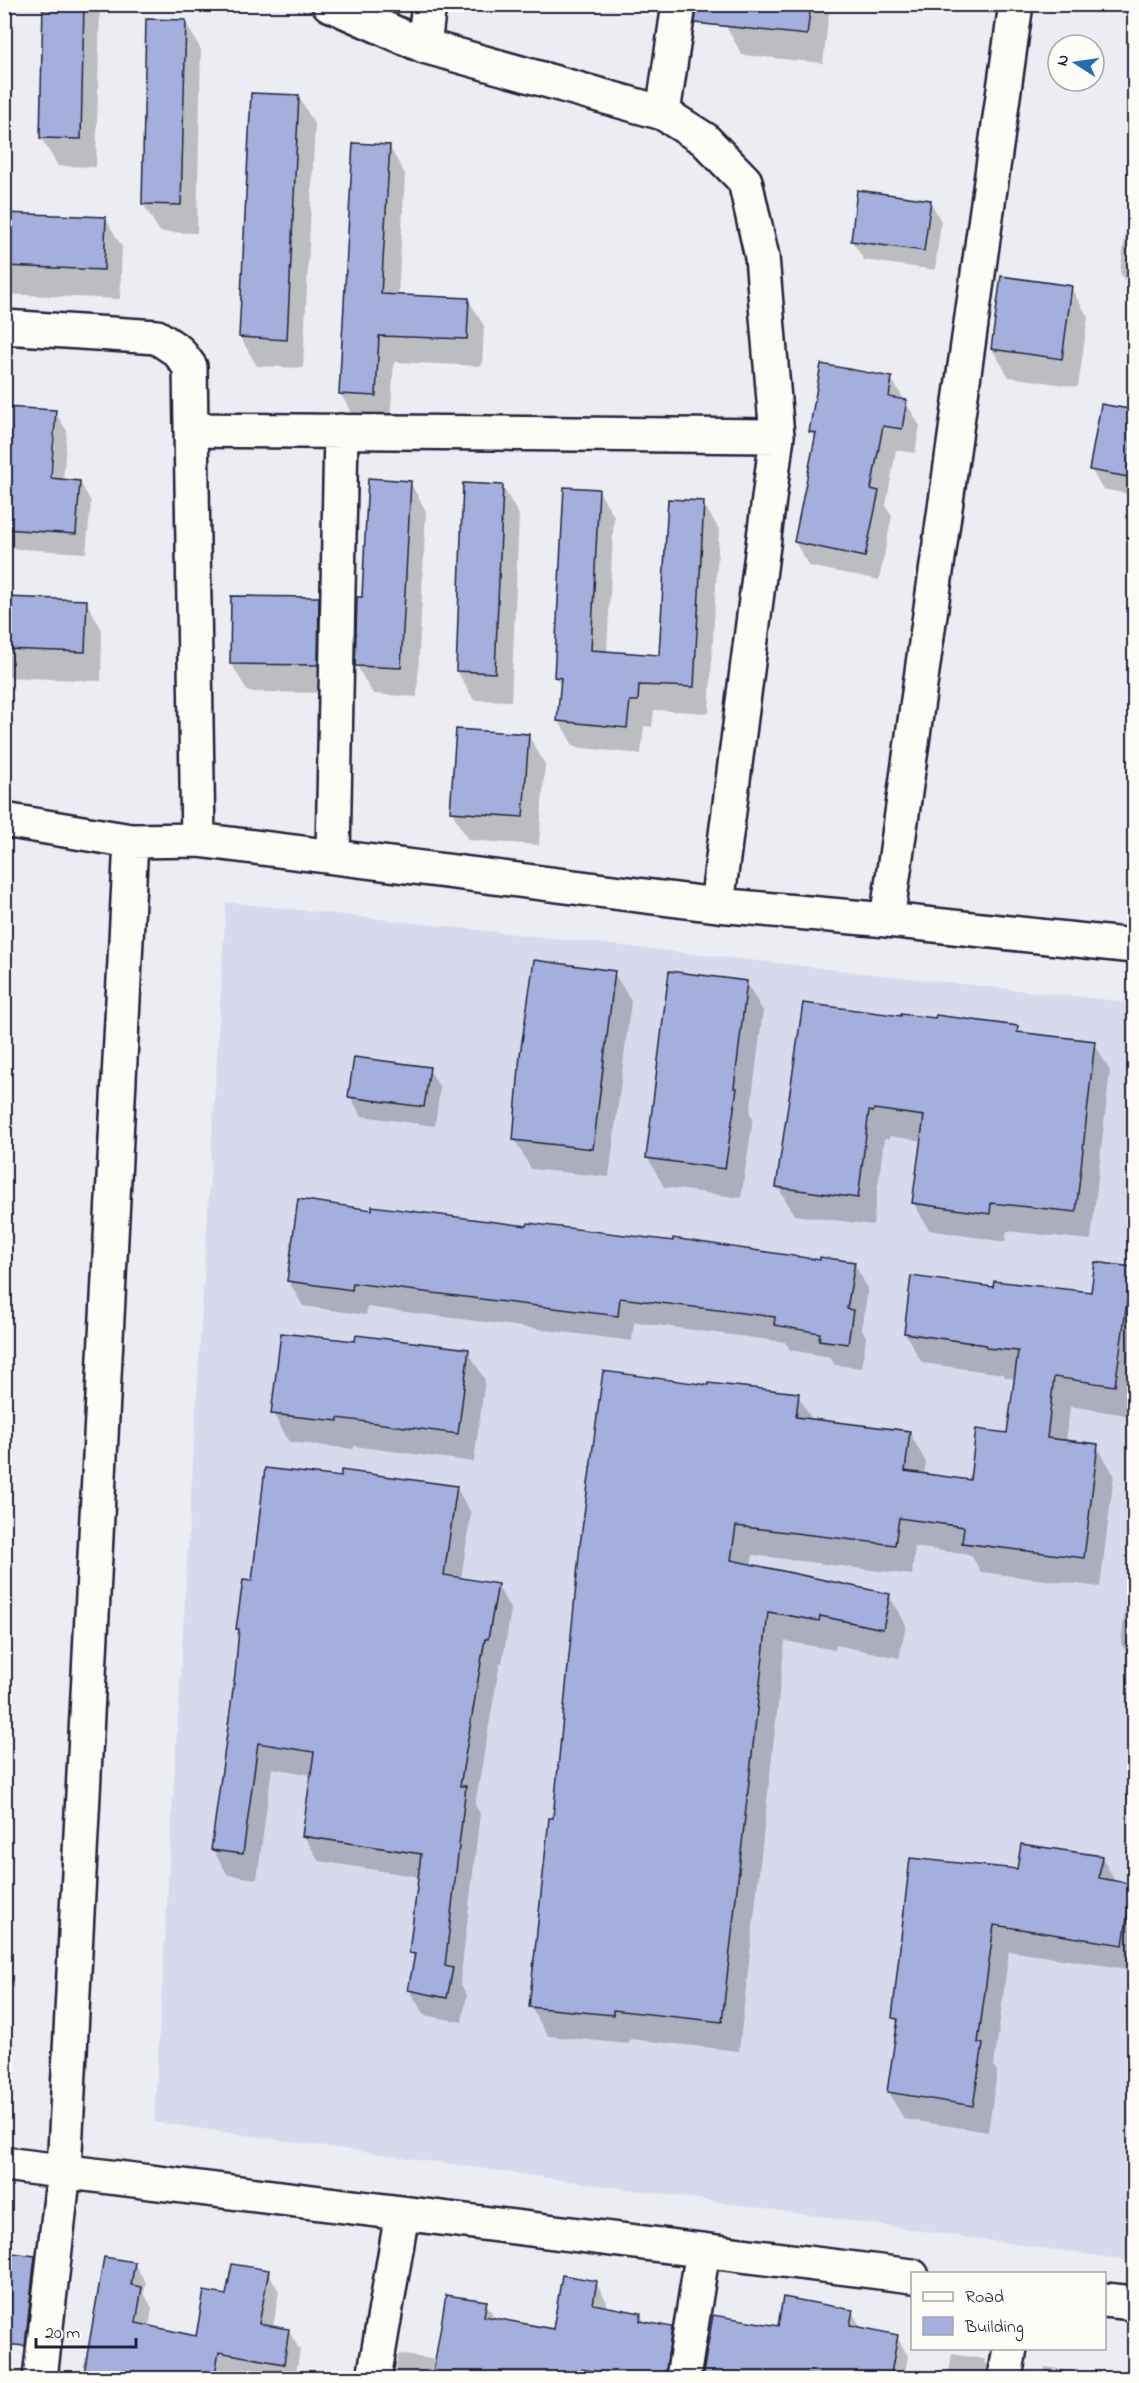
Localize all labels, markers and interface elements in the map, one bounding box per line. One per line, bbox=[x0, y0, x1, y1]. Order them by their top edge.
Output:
north arrow bbox=[1046, 33, 1106, 93]
text: N bbox=[1050, 52, 1076, 68]
legend bbox=[911, 2272, 1106, 2350]
text: Road bbox=[965, 2285, 1004, 2311]
scale bar bbox=[36, 2311, 136, 2349]
text: Building bbox=[964, 2315, 1024, 2342]
text: 20 m bbox=[45, 2321, 80, 2347]

